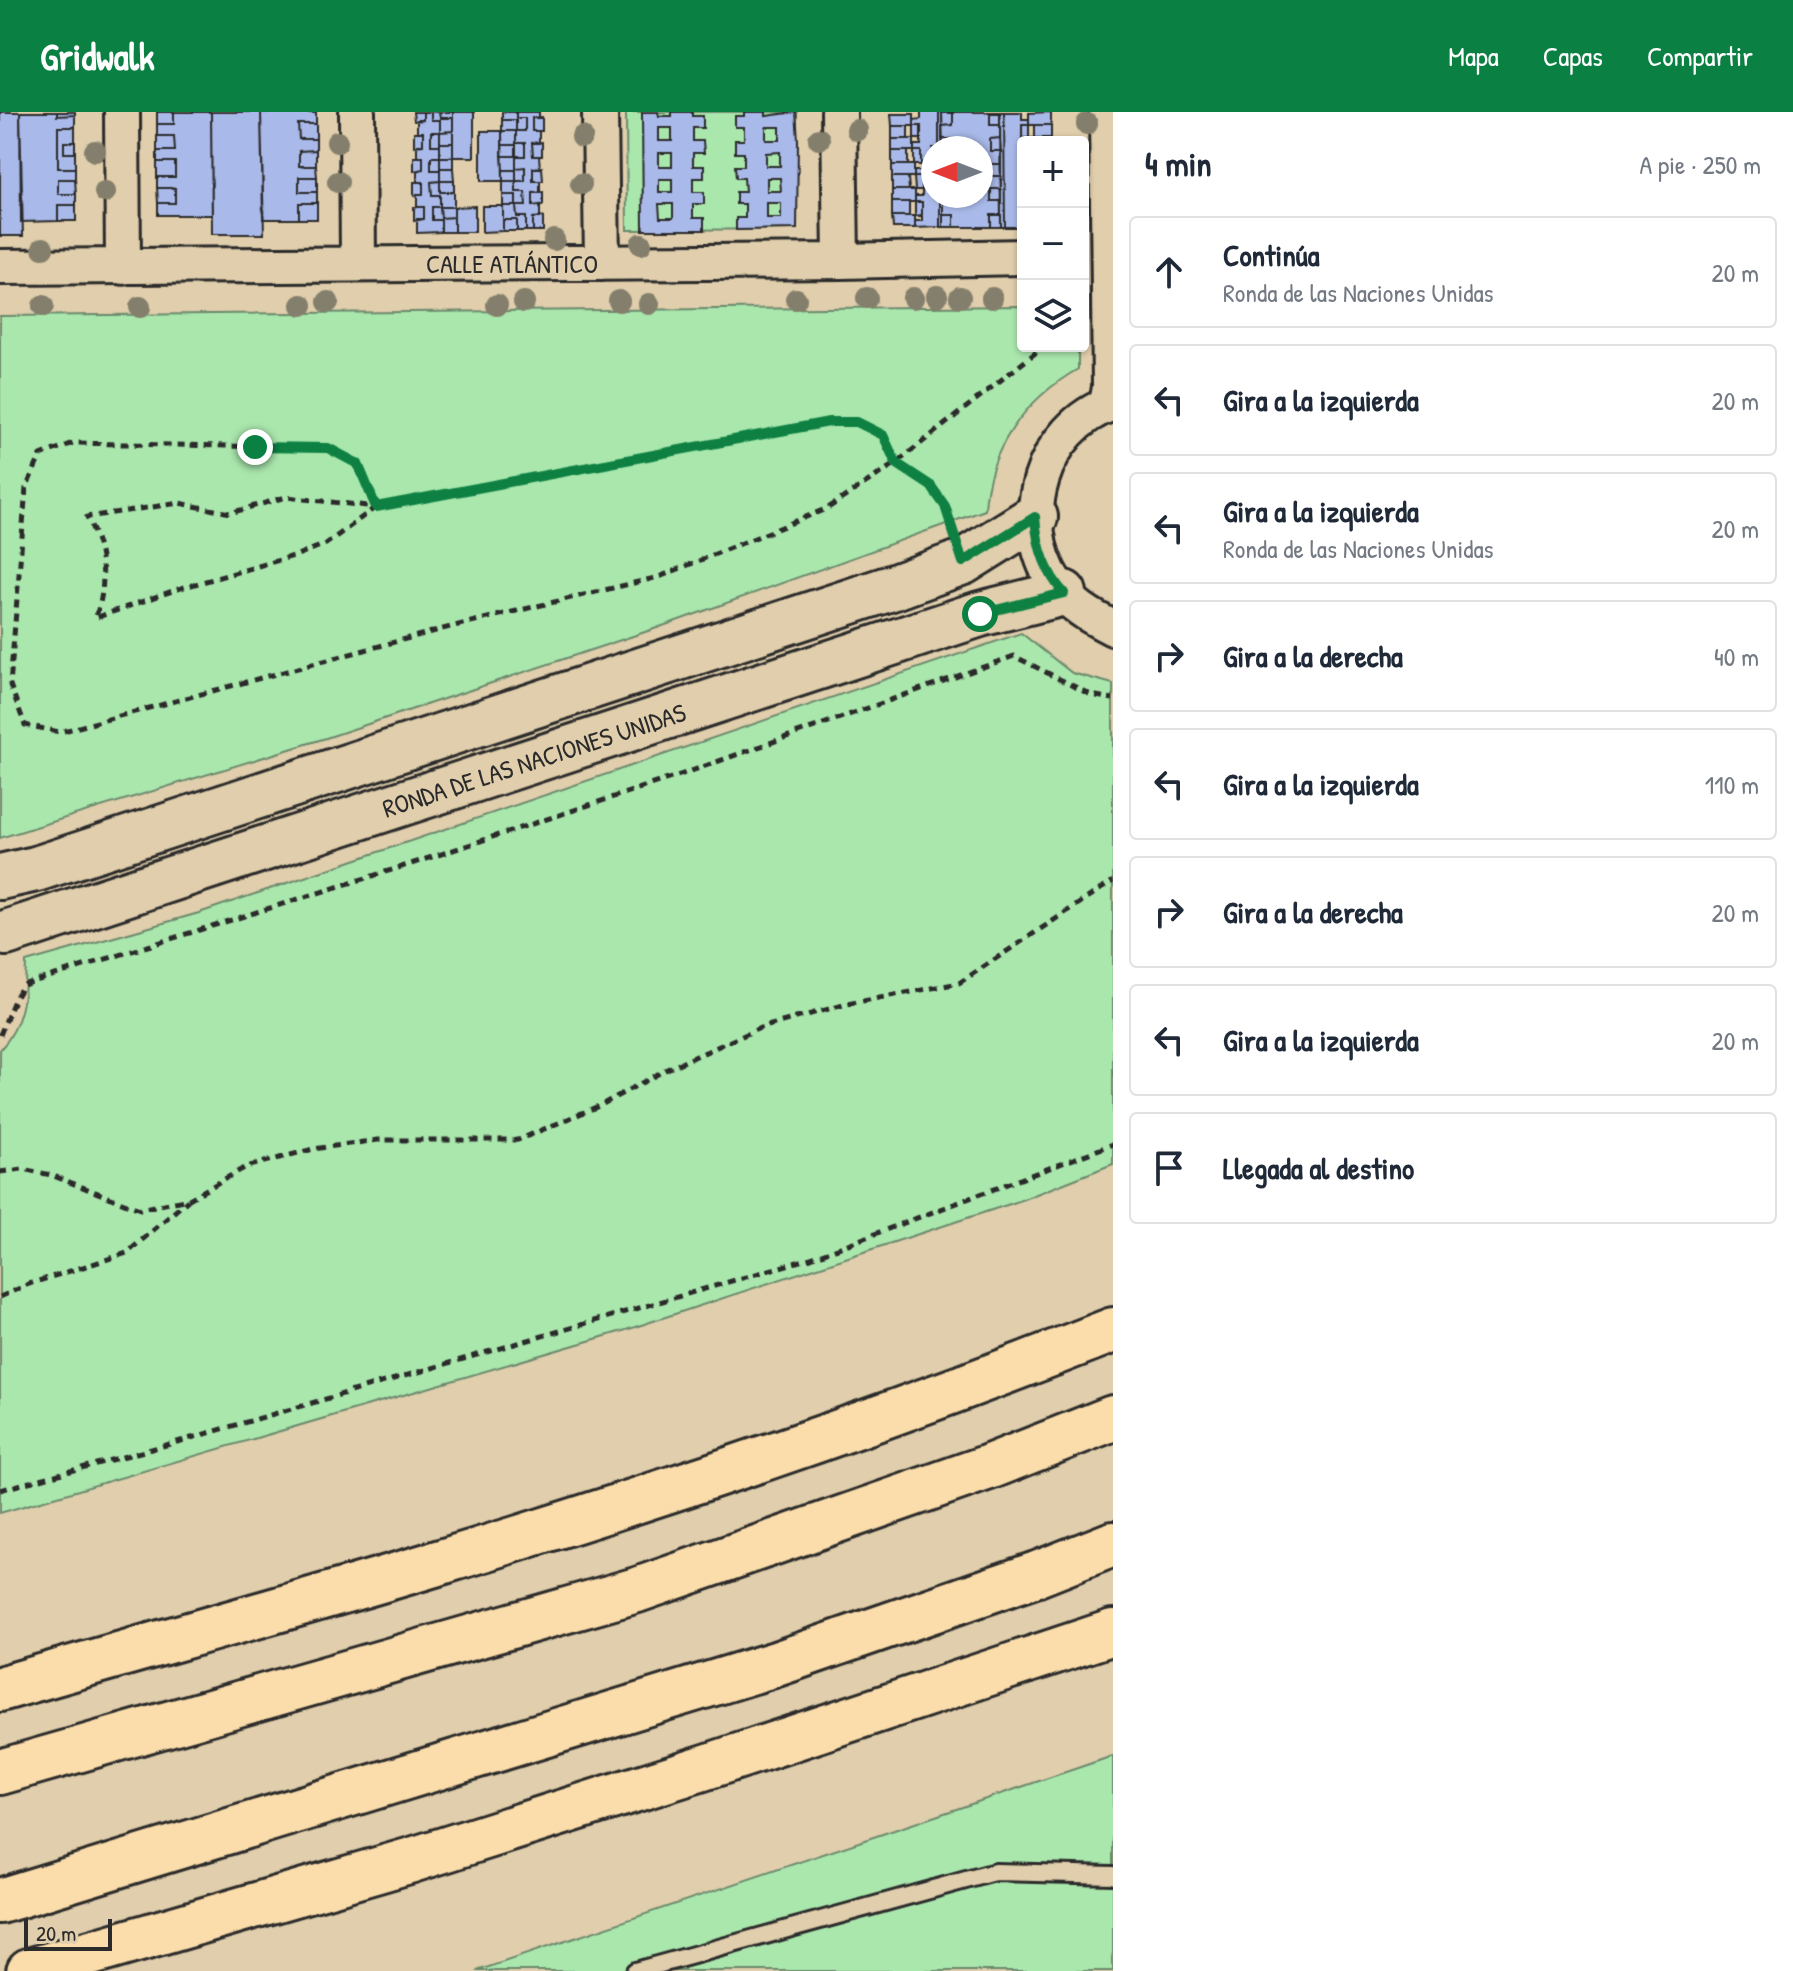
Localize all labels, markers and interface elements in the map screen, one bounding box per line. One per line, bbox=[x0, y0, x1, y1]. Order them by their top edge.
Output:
text: Gridwalk bbox=[40, 30, 155, 82]
text: Mapa bbox=[1448, 37, 1499, 75]
text: Capas bbox=[1543, 37, 1603, 75]
text: Compartir bbox=[1647, 37, 1753, 75]
north arrow bbox=[921, 136, 993, 208]
map controls bbox=[1017, 136, 1089, 352]
button: + bbox=[1017, 136, 1089, 208]
text: 4 min bbox=[1145, 141, 1212, 187]
text: A pie · 250 m bbox=[1639, 147, 1761, 182]
button: − bbox=[1017, 208, 1089, 280]
text: Continúa bbox=[1223, 235, 1319, 275]
street label: CALLE ATLÁNTICO bbox=[426, 246, 598, 281]
icon: ahead bbox=[1147, 250, 1191, 294]
text: 20 m bbox=[1712, 255, 1759, 290]
text: Ronda de las Naciones Unidas bbox=[1223, 275, 1494, 310]
button: layers bbox=[1017, 280, 1089, 352]
icon: left bbox=[1147, 378, 1191, 422]
text: Gira a la izquierda bbox=[1223, 380, 1419, 420]
text: 20 m bbox=[1712, 383, 1759, 418]
route end bbox=[237, 429, 273, 465]
text: Gira a la izquierda bbox=[1223, 491, 1419, 531]
icon: left bbox=[1147, 506, 1191, 550]
text: 20 m bbox=[1712, 511, 1759, 546]
text: Ronda de las Naciones Unidas bbox=[1223, 531, 1494, 566]
route start bbox=[962, 596, 998, 632]
icon: right bbox=[1147, 634, 1191, 678]
text: Gira a la derecha bbox=[1223, 636, 1403, 676]
text: 40 m bbox=[1714, 639, 1759, 674]
street label: RONDA DE LAS NACIONES UNIDAS bbox=[378, 694, 690, 826]
icon: left bbox=[1147, 762, 1191, 806]
text: Gira a la izquierda bbox=[1223, 764, 1419, 804]
text: 110 m bbox=[1705, 767, 1759, 802]
icon: right bbox=[1147, 890, 1191, 934]
text: Gira a la derecha bbox=[1223, 892, 1403, 932]
text: 20 m bbox=[1712, 895, 1759, 930]
icon: left bbox=[1147, 1018, 1191, 1062]
text: Gira a la izquierda bbox=[1223, 1020, 1419, 1060]
text: 20 m bbox=[1712, 1023, 1759, 1058]
icon: arrive bbox=[1147, 1146, 1191, 1190]
text: Llegada al destino bbox=[1223, 1148, 1414, 1188]
scale bar bbox=[24, 1915, 112, 1951]
text: 20 m bbox=[36, 1918, 76, 1948]

